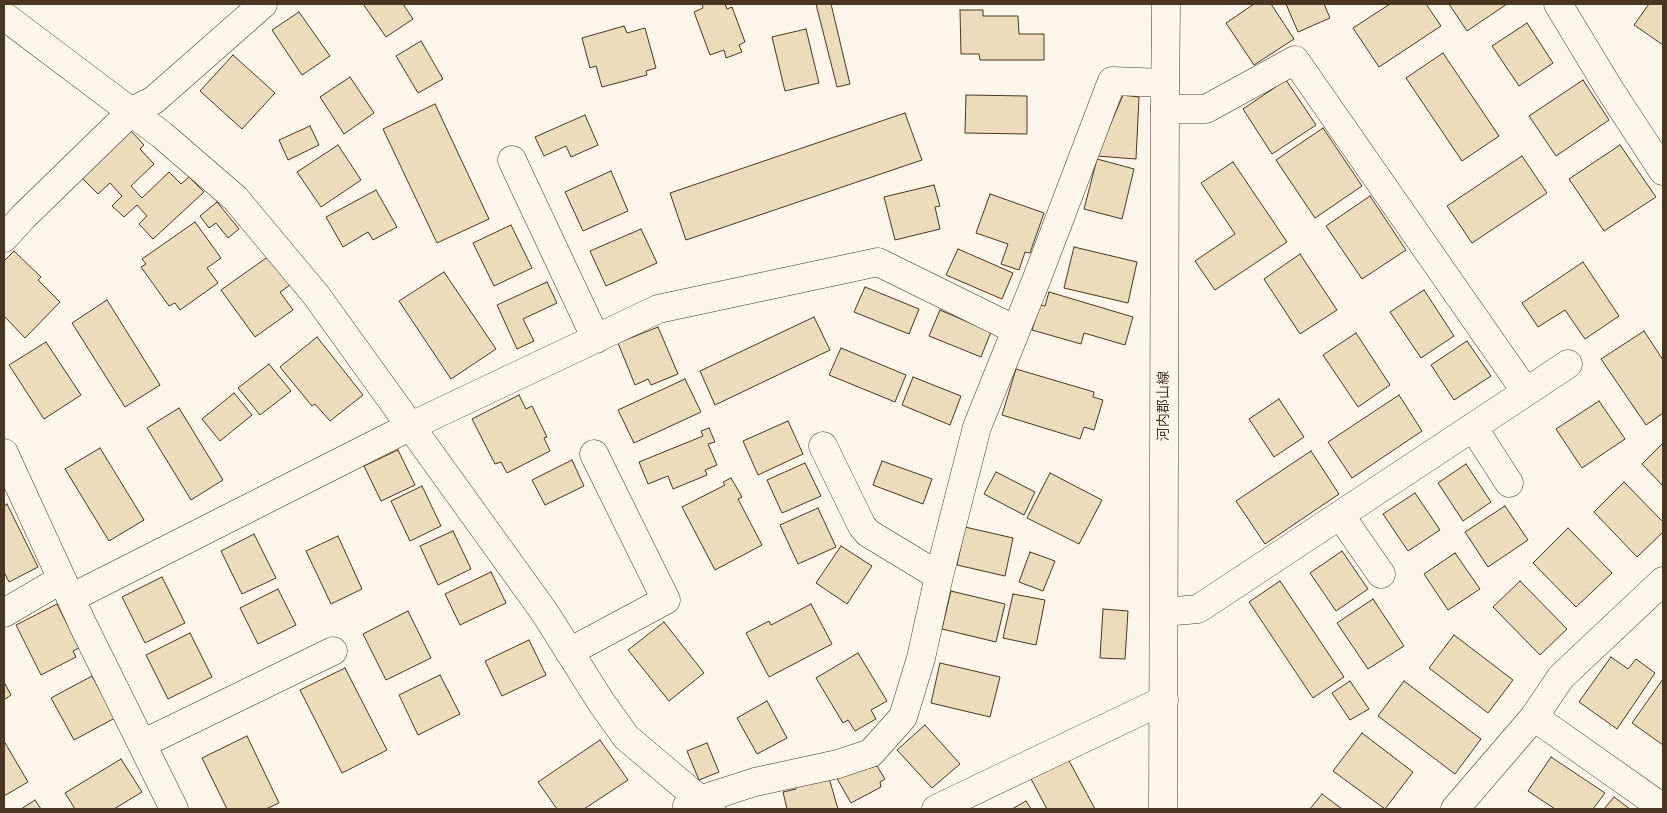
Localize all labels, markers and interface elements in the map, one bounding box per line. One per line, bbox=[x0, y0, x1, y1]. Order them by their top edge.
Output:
street label: 河内郡山線 bbox=[1156, 371, 1172, 441]

